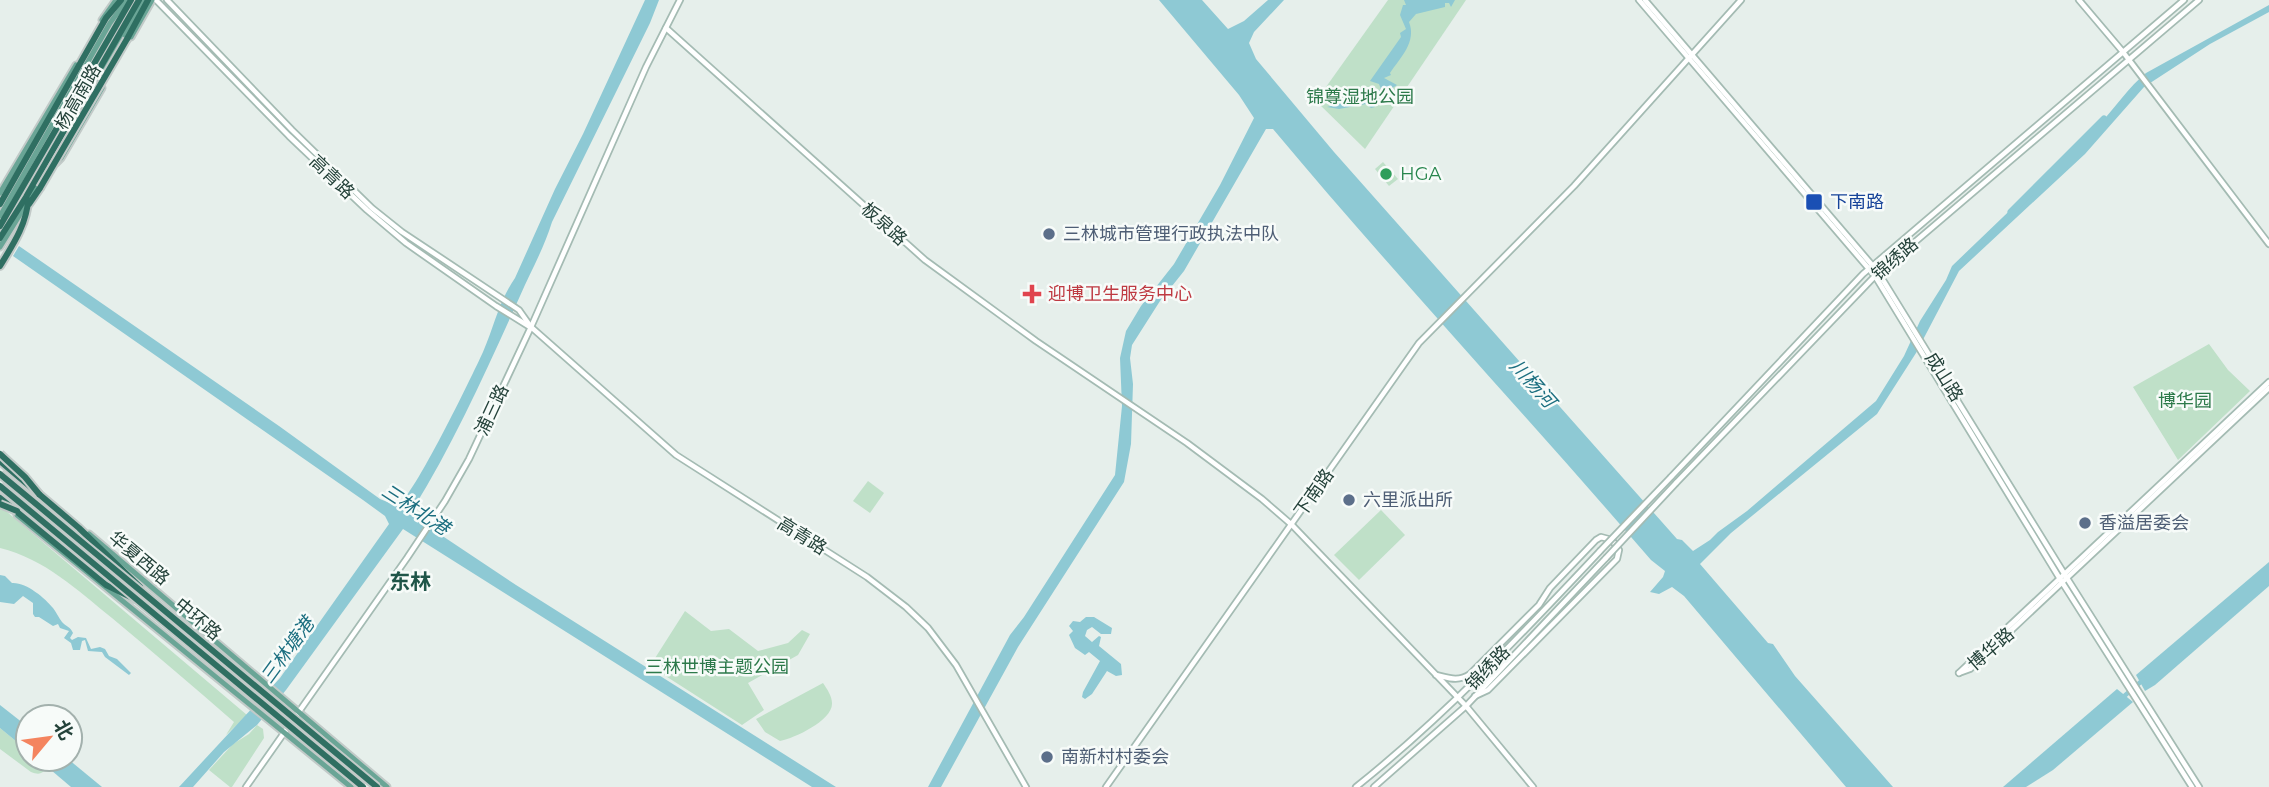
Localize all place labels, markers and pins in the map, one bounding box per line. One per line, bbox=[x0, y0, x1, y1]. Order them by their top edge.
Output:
place label: HGA bbox=[1400, 163, 1442, 185]
marker: HGA bbox=[1378, 166, 1394, 182]
place label: 下南路 bbox=[1830, 191, 1884, 213]
marker: 下南路 bbox=[1804, 192, 1824, 212]
place label: 三林城市管理行政执法中队 bbox=[1063, 223, 1279, 245]
marker: 三林城市管理行政执法中队 bbox=[1041, 226, 1057, 242]
place label: 迎博卫生服务中心 bbox=[1048, 283, 1192, 305]
marker: 迎博卫生服务中心 bbox=[1022, 284, 1042, 304]
place label: 六里派出所 bbox=[1363, 489, 1453, 511]
marker: 六里派出所 bbox=[1341, 492, 1357, 508]
place label: 香溢居委会 bbox=[2099, 512, 2189, 534]
marker: 香溢居委会 bbox=[2077, 515, 2093, 531]
place label: 南新村村委会 bbox=[1061, 746, 1169, 768]
marker: 南新村村委会 bbox=[1039, 749, 1055, 765]

